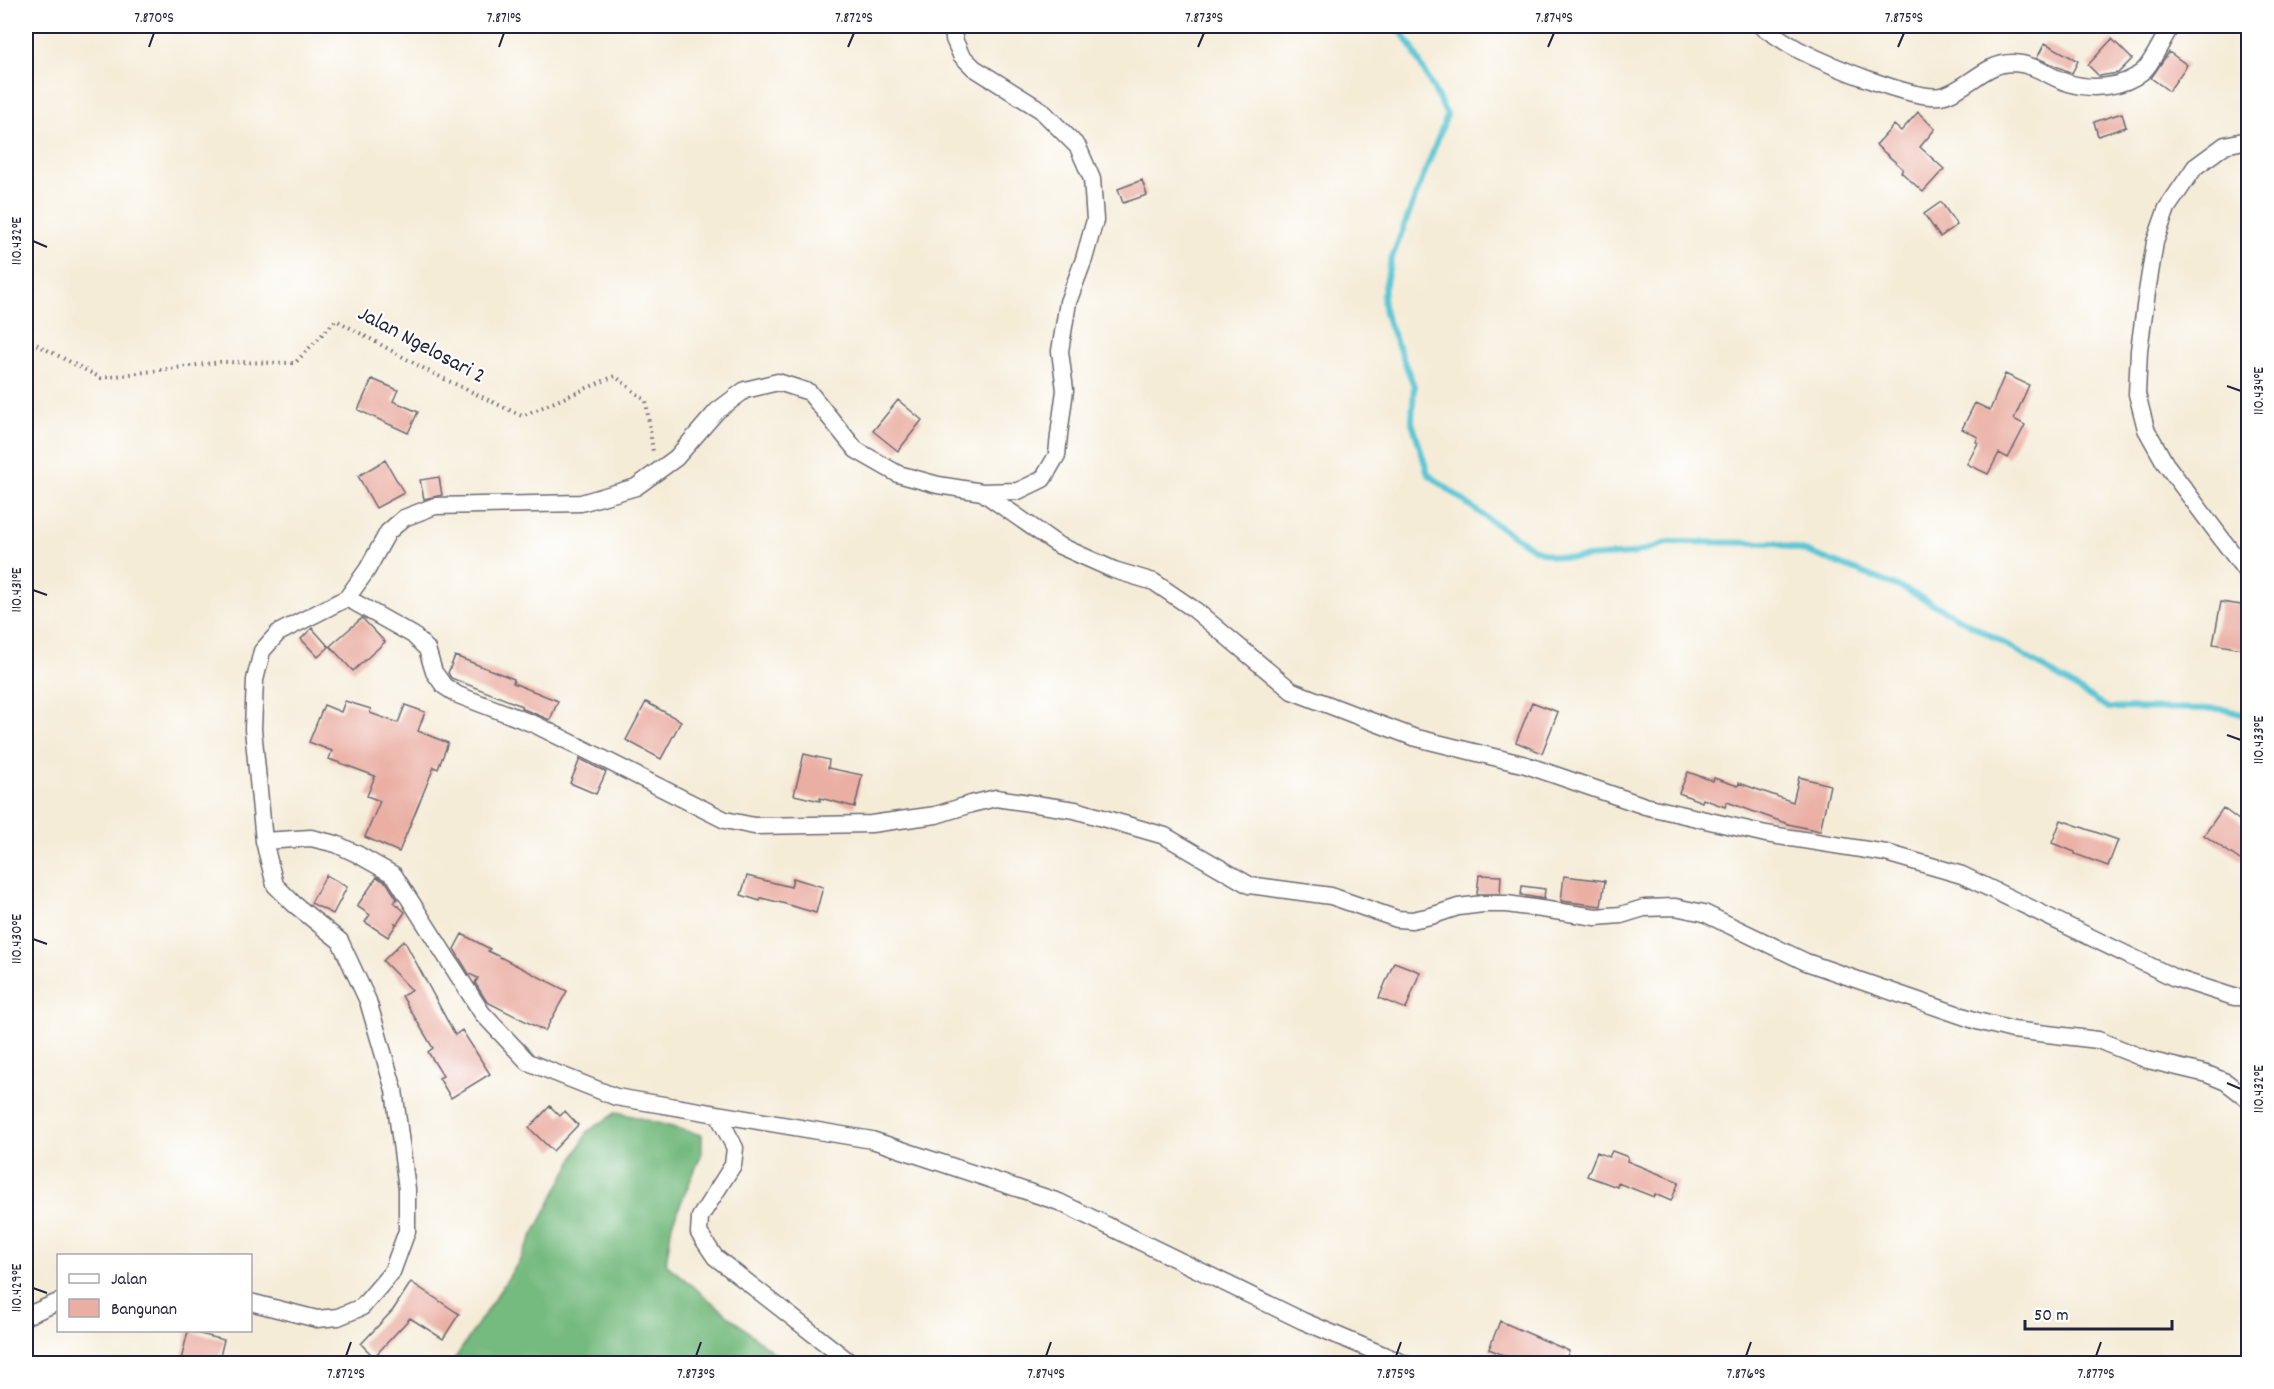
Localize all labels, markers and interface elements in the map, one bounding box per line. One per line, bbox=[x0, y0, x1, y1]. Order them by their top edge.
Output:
text: 7.870°S bbox=[134, 8, 174, 30]
text: 7.871°S bbox=[487, 8, 521, 30]
text: 7.872°S bbox=[835, 8, 873, 30]
text: 7.873°S bbox=[1185, 8, 1223, 30]
text: 7.874°S bbox=[1535, 8, 1573, 30]
text: 7.875°S bbox=[1885, 8, 1923, 30]
text: 110.432°E bbox=[7, 217, 29, 265]
street label: Jalan Ngelosari 2 bbox=[352, 299, 490, 393]
text: 110.434°E bbox=[2249, 367, 2271, 415]
text: 110.431°E bbox=[7, 567, 29, 613]
text: 110.433°E bbox=[2249, 716, 2271, 764]
text: 110.430°E bbox=[7, 914, 29, 964]
text: 110.432°E bbox=[2249, 1065, 2271, 1113]
legend bbox=[57, 1254, 252, 1332]
text: 110.429°E bbox=[7, 1264, 29, 1312]
text: Jalan bbox=[111, 1268, 147, 1293]
scale bar bbox=[2025, 1293, 2172, 1331]
text: Bangunan bbox=[111, 1298, 177, 1323]
text: 50 m bbox=[2034, 1304, 2069, 1329]
text: 7.872°S bbox=[327, 1364, 365, 1386]
text: 7.873°S bbox=[677, 1364, 715, 1386]
text: 7.874°S bbox=[1027, 1364, 1065, 1386]
text: 7.875°S bbox=[1377, 1364, 1415, 1386]
text: 7.876°S bbox=[1727, 1364, 1765, 1386]
text: 7.877°S bbox=[2077, 1364, 2115, 1386]

